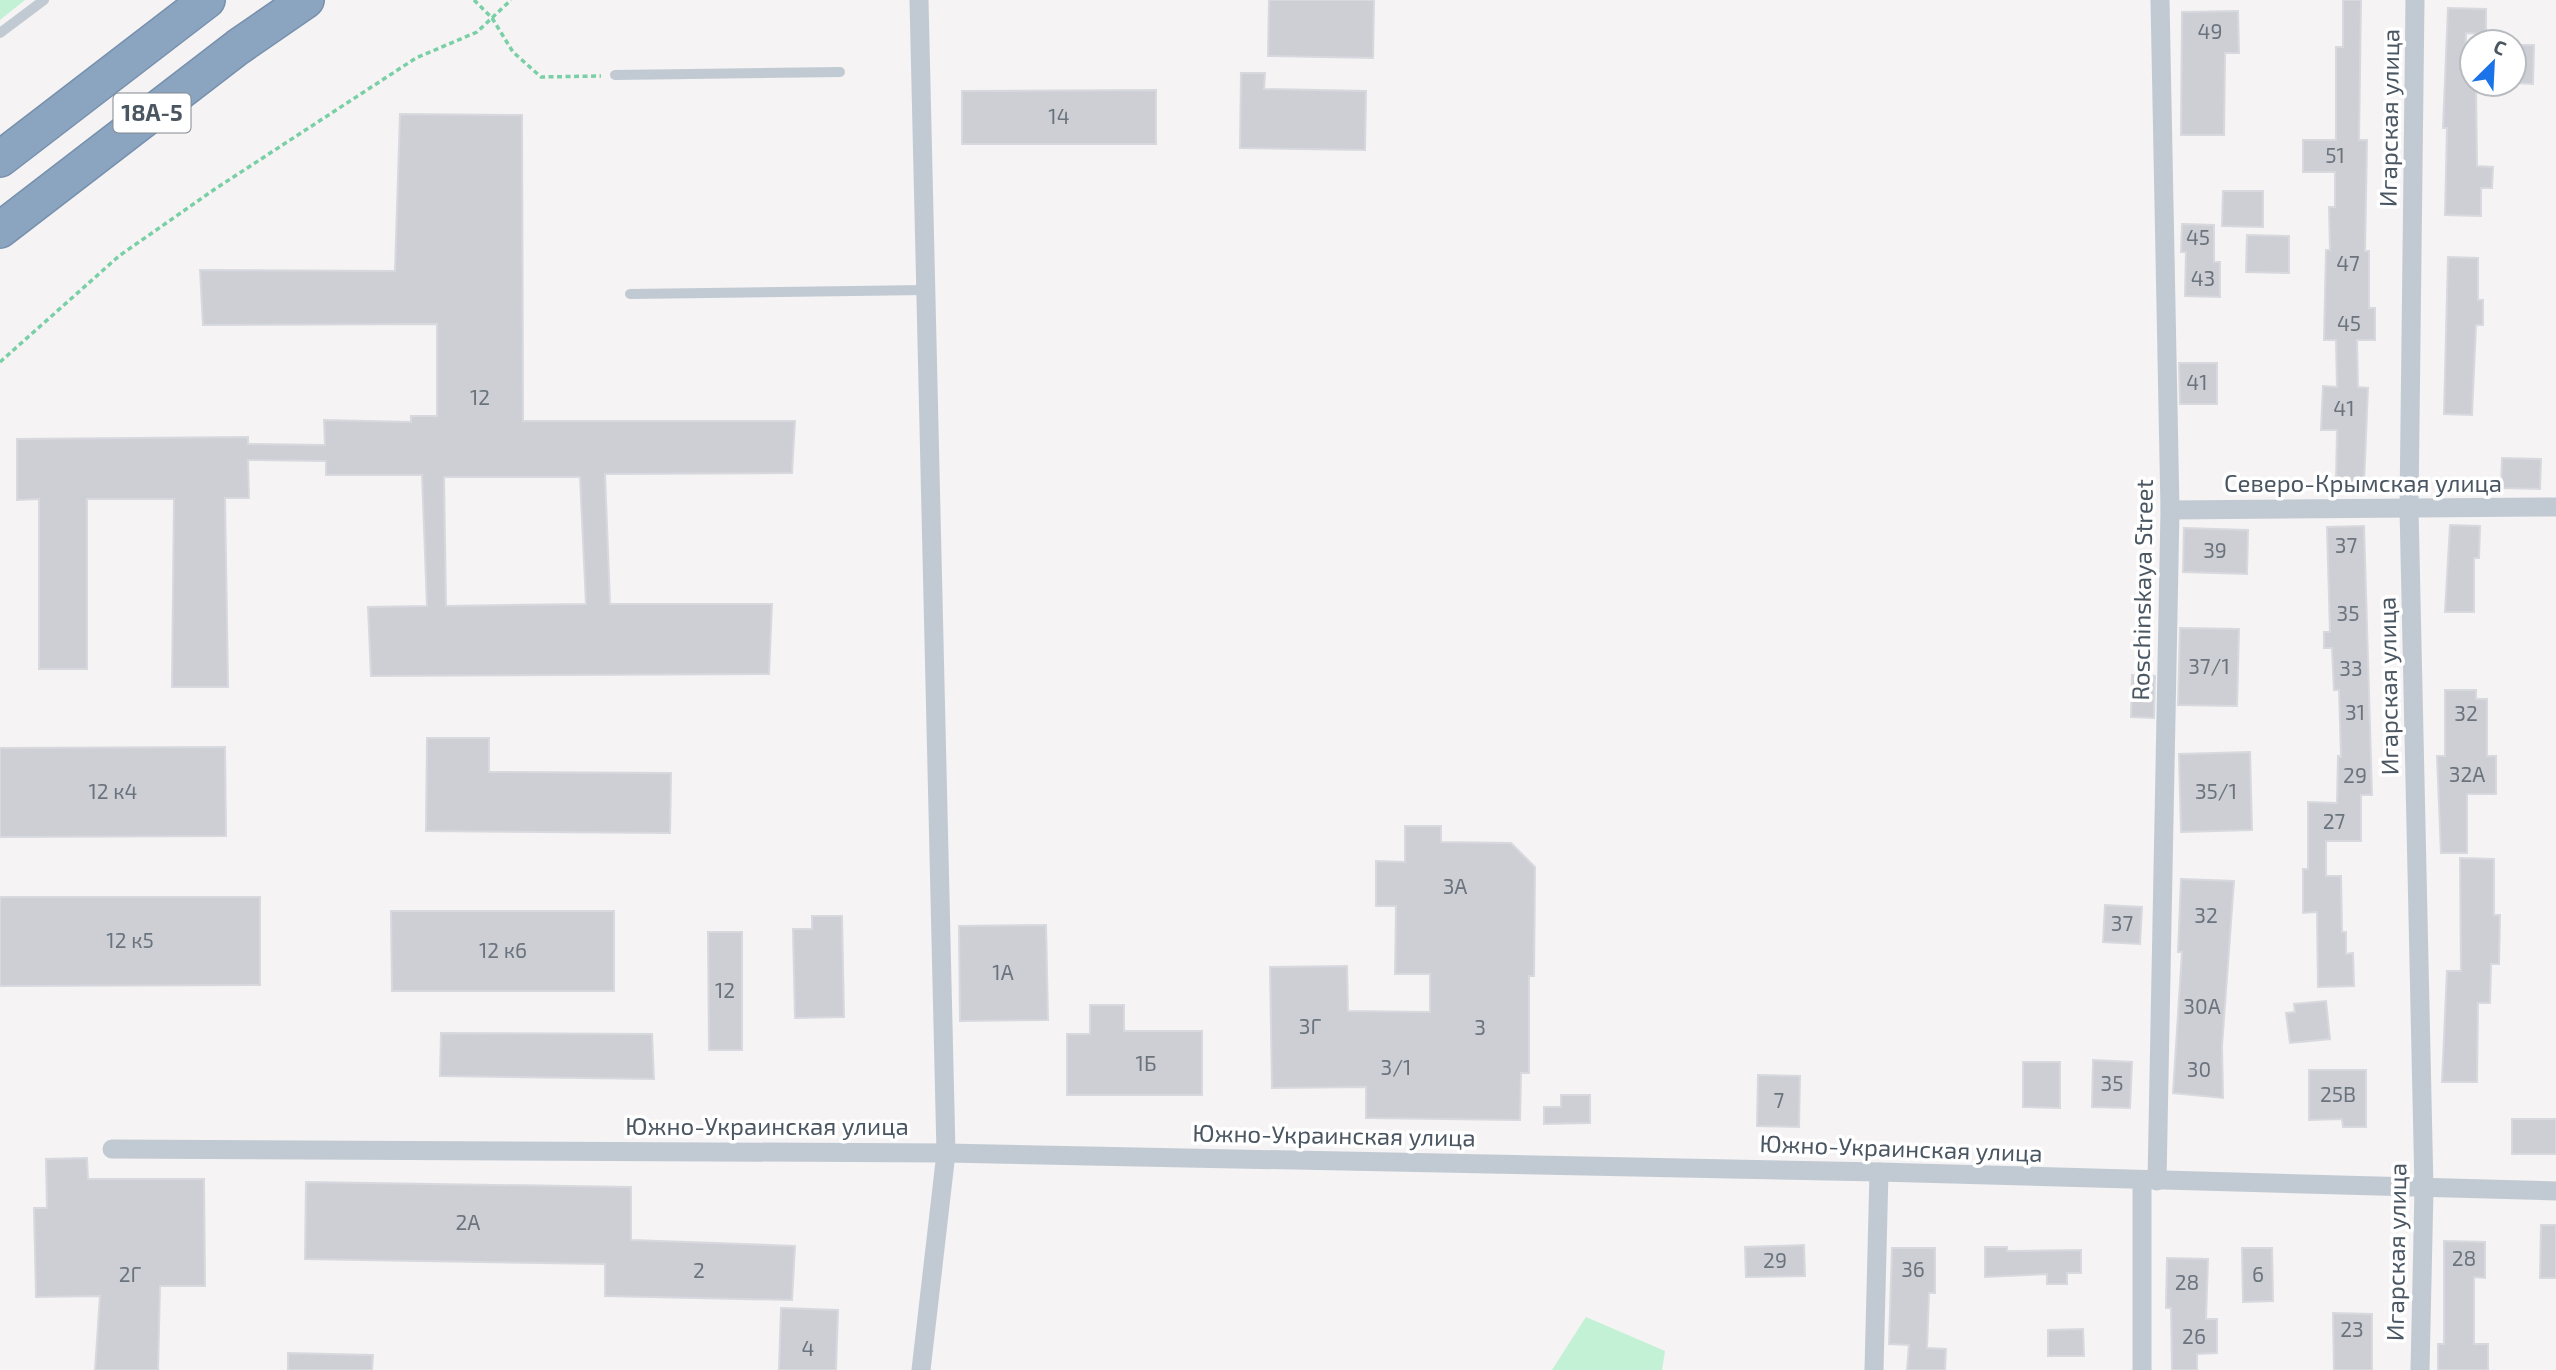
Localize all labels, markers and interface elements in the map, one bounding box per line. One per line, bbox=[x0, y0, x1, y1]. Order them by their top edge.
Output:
house number: 49 bbox=[2198, 18, 2222, 43]
north arrow bbox=[2458, 28, 2528, 98]
street label: Игарская улица bbox=[2372, 29, 2406, 207]
text: С bbox=[2490, 34, 2510, 60]
road number: 18А-5 bbox=[114, 94, 190, 132]
house number: 14 bbox=[1048, 103, 1070, 128]
house number: 51 bbox=[2325, 142, 2345, 167]
house number: 45 bbox=[2186, 224, 2210, 249]
house number: 47 bbox=[2336, 250, 2360, 275]
house number: 43 bbox=[2191, 265, 2215, 290]
house number: 45 bbox=[2337, 310, 2361, 335]
house number: 41 bbox=[2186, 369, 2208, 394]
house number: 12 bbox=[470, 384, 490, 409]
house number: 41 bbox=[2333, 395, 2355, 420]
street label: Северо-Крымская улица bbox=[2224, 468, 2502, 498]
street label: Roschinskaya Street bbox=[2125, 479, 2158, 701]
house number: 37 bbox=[2335, 532, 2357, 557]
house number: 39 bbox=[2203, 537, 2227, 562]
street label: Игарская улица bbox=[2371, 597, 2405, 775]
house number: 35 bbox=[2337, 600, 2359, 625]
house number: 37/1 bbox=[2188, 653, 2230, 678]
house number: 33 bbox=[2339, 655, 2363, 680]
house number: 31 bbox=[2345, 699, 2365, 724]
house number: 32 bbox=[2454, 700, 2478, 725]
house number: 32А bbox=[2449, 761, 2485, 786]
house number: 29 bbox=[2343, 762, 2367, 787]
house number: 12 к4 bbox=[88, 778, 138, 803]
house number: 35/1 bbox=[2195, 778, 2237, 803]
house number: 27 bbox=[2323, 808, 2346, 833]
house number: 3А bbox=[1443, 873, 1467, 898]
house number: 32 bbox=[2194, 902, 2218, 927]
house number: 37 bbox=[2111, 910, 2133, 935]
house number: 12 к5 bbox=[106, 927, 154, 952]
house number: 12 к6 bbox=[479, 937, 527, 962]
house number: 1А bbox=[992, 959, 1014, 984]
house number: 12 bbox=[715, 977, 735, 1002]
house number: 30А bbox=[2183, 993, 2221, 1018]
house number: 3Г bbox=[1299, 1013, 1321, 1038]
house number: 3 bbox=[1474, 1014, 1486, 1039]
house number: 1Б bbox=[1136, 1050, 1156, 1075]
house number: 3/1 bbox=[1381, 1054, 1411, 1079]
house number: 30 bbox=[2187, 1056, 2211, 1081]
house number: 35 bbox=[2101, 1070, 2123, 1095]
house number: 25В bbox=[2320, 1081, 2356, 1106]
house number: 7 bbox=[1774, 1087, 1785, 1112]
street label: Южно-Украинская улица bbox=[625, 1111, 909, 1141]
street label: Южно-Украинская улица bbox=[1192, 1118, 1476, 1152]
street label: Южно-Украинская улица bbox=[1759, 1128, 2043, 1168]
street label: Игарская улица bbox=[2379, 1163, 2413, 1341]
house number: 2А bbox=[456, 1209, 480, 1234]
house number: 28 bbox=[2452, 1245, 2476, 1270]
house number: 29 bbox=[1763, 1247, 1787, 1272]
house number: 36 bbox=[1901, 1256, 1925, 1281]
house number: 2 bbox=[693, 1257, 705, 1282]
house number: 2Г bbox=[119, 1261, 141, 1286]
house number: 6 bbox=[2252, 1261, 2264, 1286]
house number: 28 bbox=[2175, 1269, 2199, 1294]
house number: 23 bbox=[2340, 1316, 2364, 1341]
house number: 26 bbox=[2182, 1323, 2206, 1348]
house number: 4 bbox=[802, 1335, 814, 1360]

